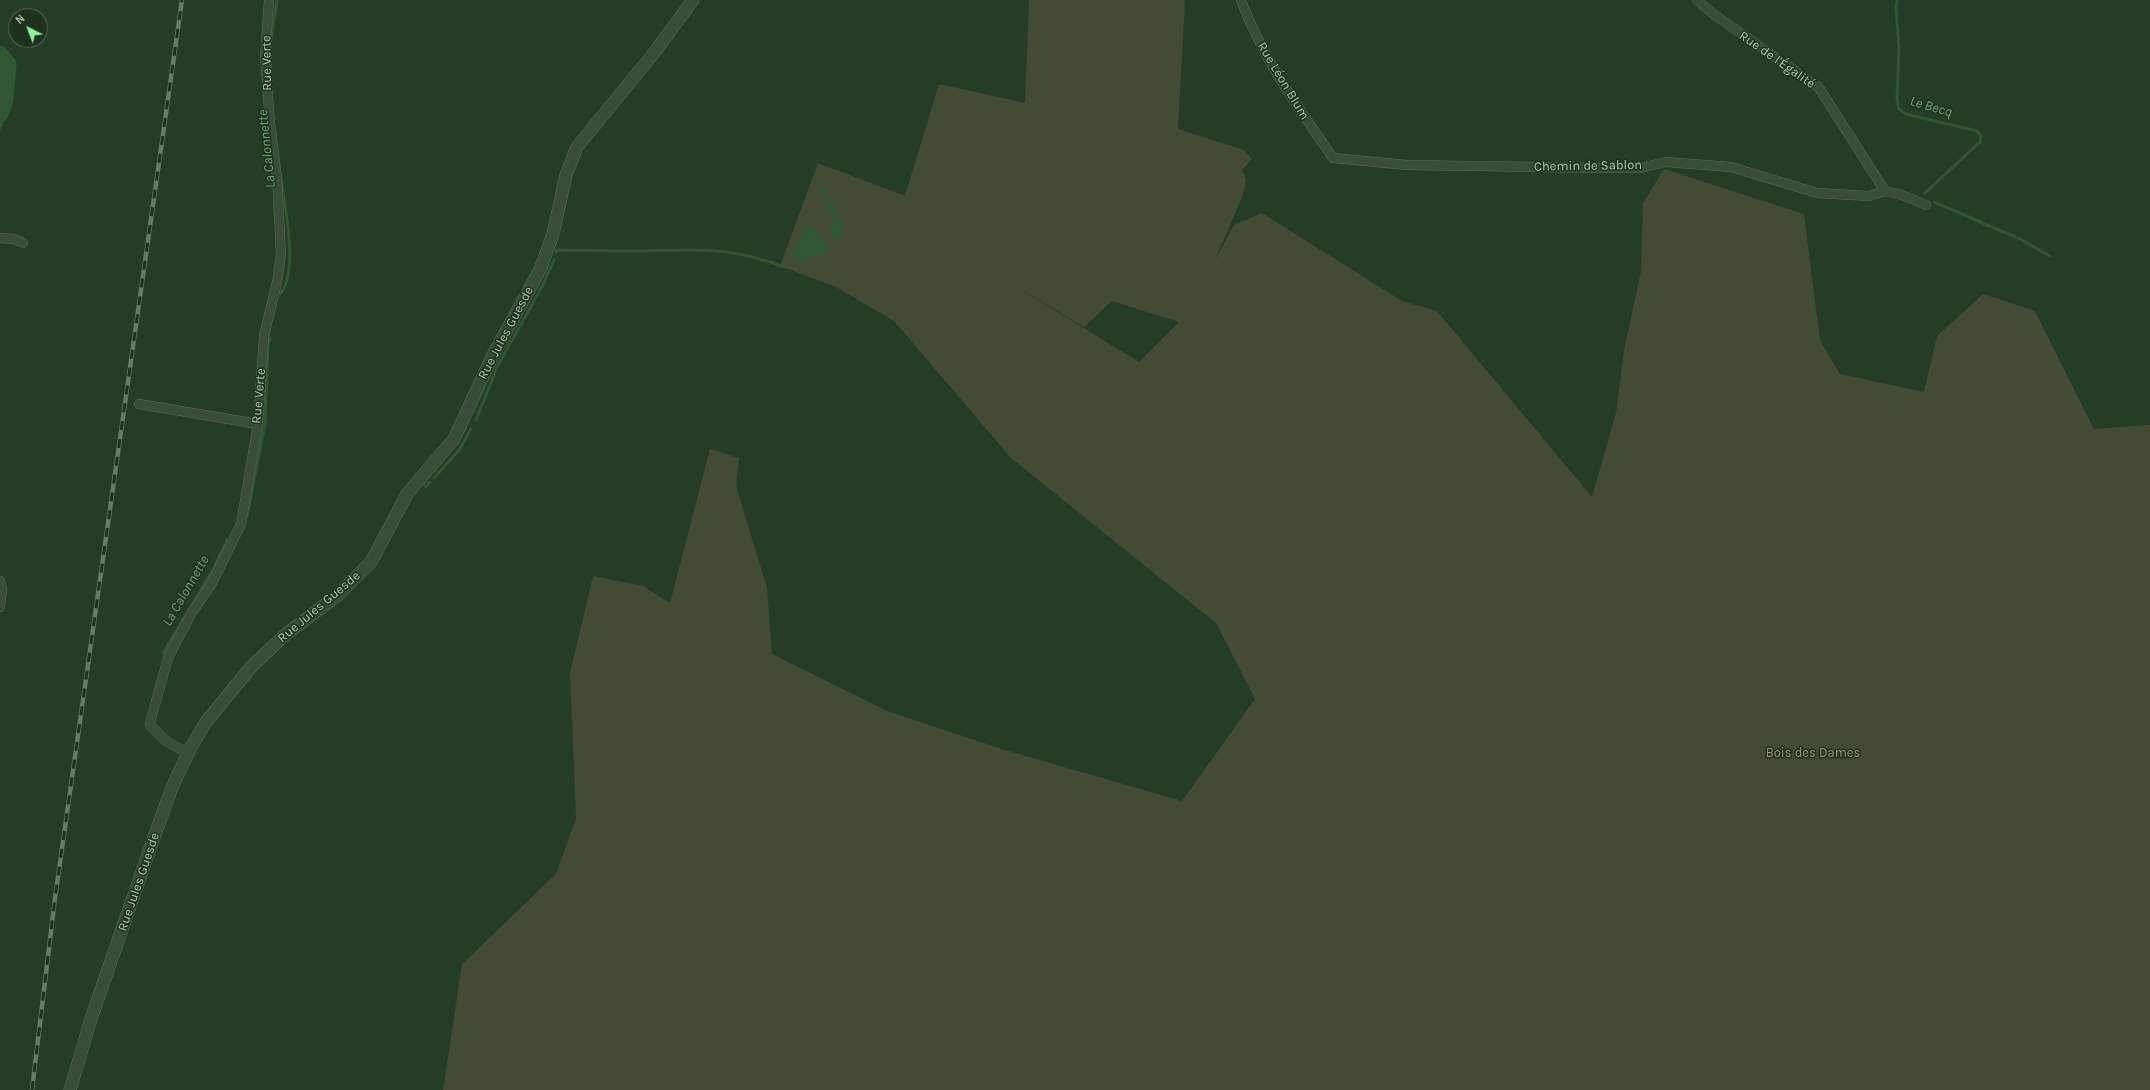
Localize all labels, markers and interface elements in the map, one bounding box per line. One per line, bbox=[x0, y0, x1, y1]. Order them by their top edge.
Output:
north arrow bbox=[8, 8, 48, 48]
text: N bbox=[13, 12, 28, 27]
street label: Rue de l'Égalité bbox=[1736, 28, 1818, 92]
street label: Rue Verte bbox=[259, 35, 275, 91]
street label: Rue Léon Blum bbox=[1254, 39, 1312, 123]
water label: Le Becq bbox=[1908, 93, 1954, 121]
water label: La Calonnette bbox=[255, 109, 279, 189]
street label: Chemin de Sablon bbox=[1534, 157, 1642, 175]
street label: Rue Jules Guesde bbox=[475, 284, 537, 382]
street label: Rue Verte bbox=[249, 368, 269, 424]
water label: La Calonnette bbox=[159, 553, 213, 629]
street label: Rue Jules Guesde bbox=[275, 568, 363, 646]
park label: Bois des Dames bbox=[1766, 745, 1860, 761]
street label: Rue Jules Guesde bbox=[115, 831, 163, 933]

